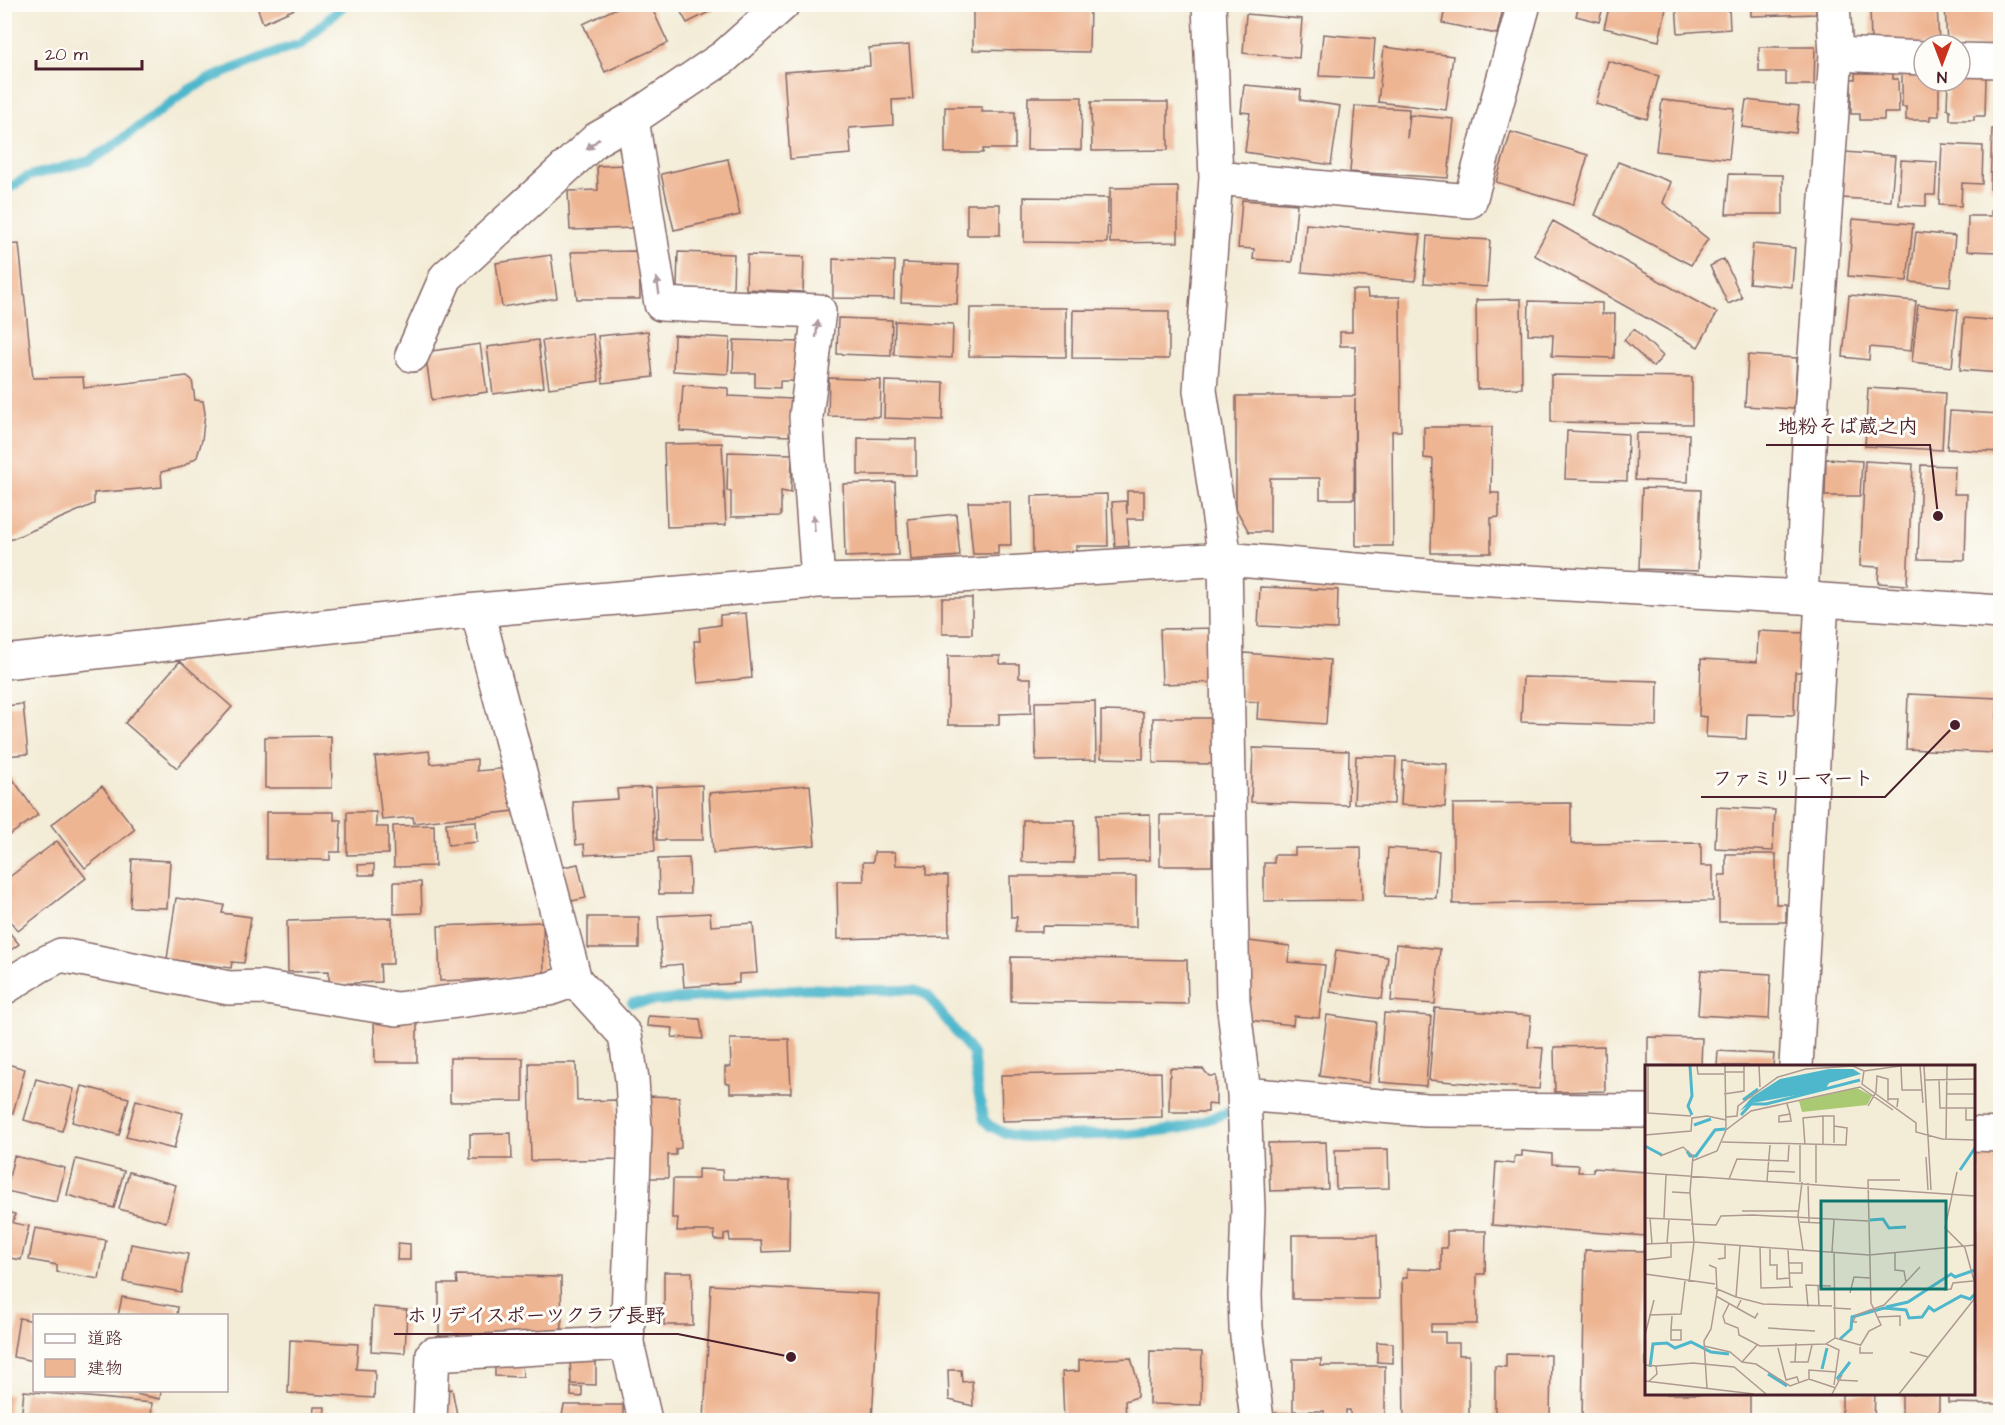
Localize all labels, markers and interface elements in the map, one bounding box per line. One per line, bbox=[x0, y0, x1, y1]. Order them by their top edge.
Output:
scale bar bbox=[36, 33, 142, 71]
north arrow bbox=[1912, 33, 1972, 93]
text: 20 m bbox=[45, 42, 88, 67]
text: N bbox=[1937, 66, 1947, 88]
one-way arrow bbox=[586, 137, 601, 150]
one-way arrow bbox=[653, 276, 662, 295]
one-way arrow bbox=[812, 319, 822, 338]
callout: 地粉そば蔵之内 bbox=[1766, 407, 1930, 445]
text: 地粉そば蔵之内 bbox=[1778, 413, 1918, 441]
one-way arrow bbox=[809, 513, 818, 532]
callout: ファミリーマート bbox=[1701, 759, 1885, 797]
text: ファミリーマート bbox=[1713, 765, 1873, 793]
inset map bbox=[1645, 1065, 1975, 1395]
callout: ホリデイスポーツクラブ長野 bbox=[394, 1296, 678, 1334]
text: ホリデイスポーツクラブ長野 bbox=[407, 1302, 665, 1330]
legend bbox=[33, 1314, 228, 1392]
text: 道路 bbox=[87, 1326, 123, 1351]
text: 建物 bbox=[87, 1356, 123, 1381]

